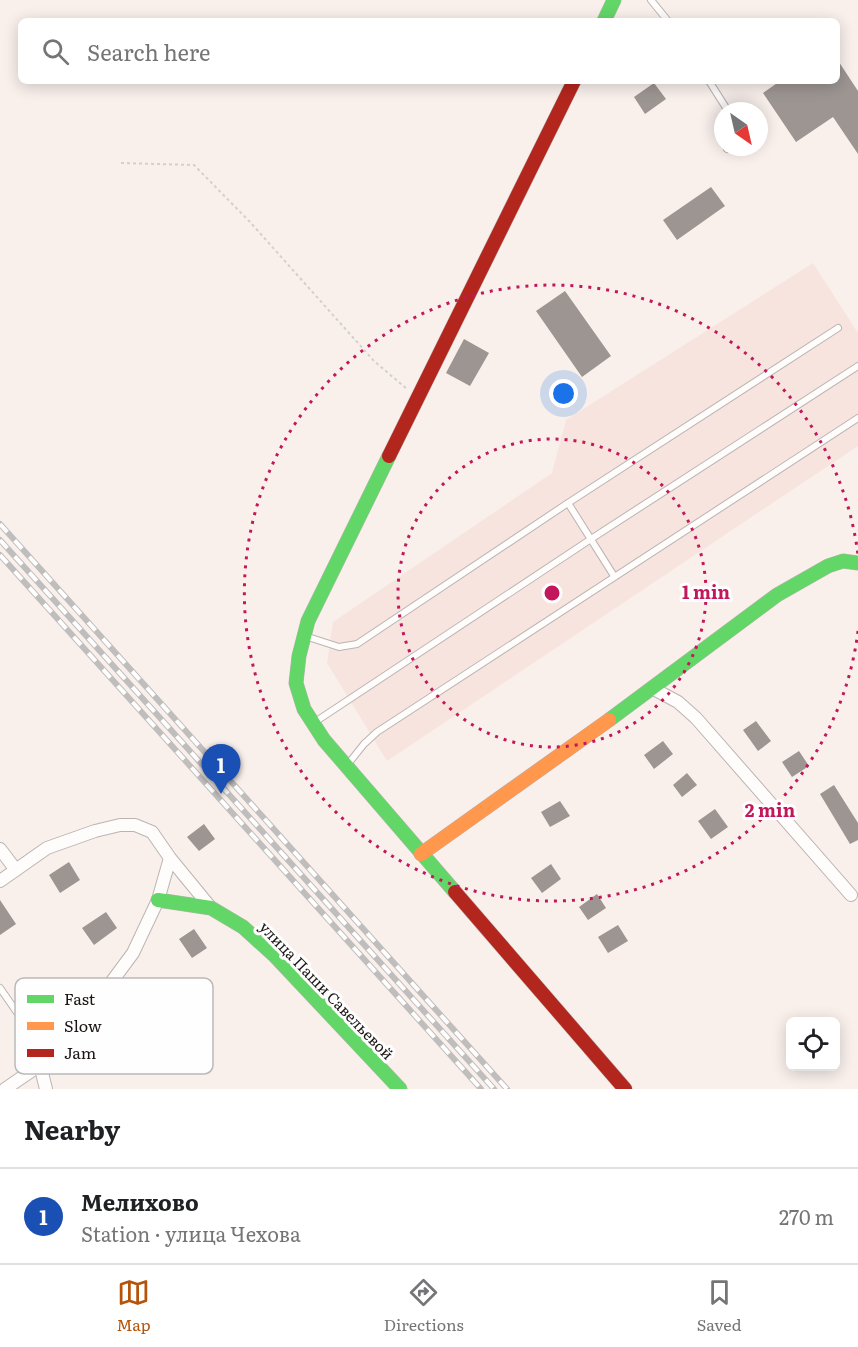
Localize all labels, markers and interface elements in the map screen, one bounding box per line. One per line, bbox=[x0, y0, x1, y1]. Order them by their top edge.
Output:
search box bbox=[18, 18, 840, 84]
icon: search bbox=[39, 35, 72, 68]
text: Search here bbox=[87, 35, 210, 68]
north arrow bbox=[714, 102, 768, 156]
your location bbox=[549, 379, 578, 408]
text: 1 min bbox=[682, 578, 731, 605]
centre of rings bbox=[542, 583, 562, 603]
pin: 1 bbox=[202, 744, 240, 794]
text: 2 min bbox=[745, 796, 796, 823]
street label: улица Паши Савельевой bbox=[255, 916, 399, 1064]
legend bbox=[15, 978, 213, 1074]
text: Fast bbox=[64, 986, 96, 1010]
text: Slow bbox=[64, 1013, 102, 1037]
map controls bbox=[786, 1017, 840, 1071]
button: locate bbox=[786, 1017, 840, 1071]
text: Jam bbox=[64, 1040, 97, 1064]
text: Nearby bbox=[24, 1109, 120, 1148]
text: Мелихово bbox=[81, 1185, 199, 1218]
text: 1 bbox=[39, 1201, 48, 1231]
text: 270 m bbox=[779, 1201, 834, 1231]
text: Station · улица Чехова bbox=[81, 1218, 301, 1248]
tab: Map bbox=[117, 1276, 151, 1336]
tab: Directions bbox=[384, 1276, 464, 1336]
tab: Saved bbox=[697, 1276, 741, 1336]

